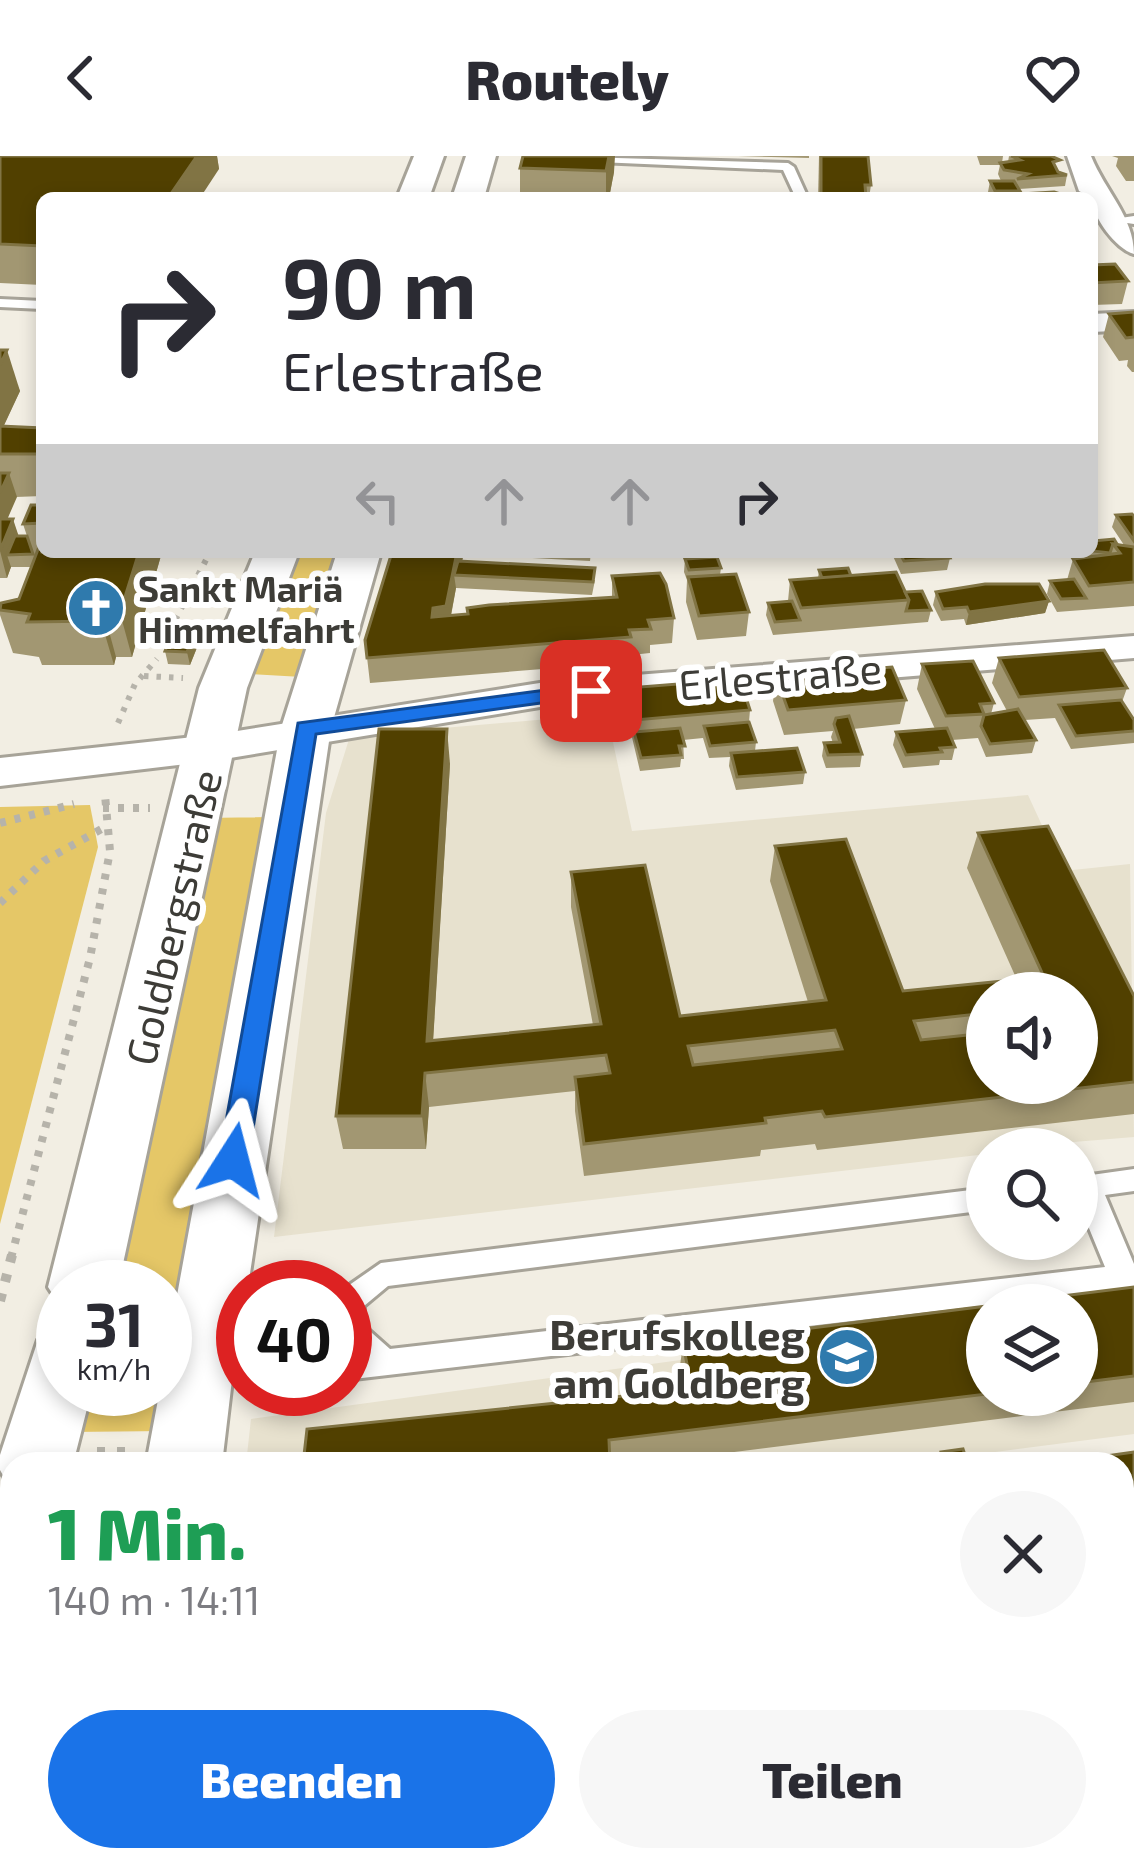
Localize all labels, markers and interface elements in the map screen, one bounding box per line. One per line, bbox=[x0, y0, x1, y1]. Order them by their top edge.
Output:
icon: back bbox=[48, 45, 114, 111]
icon: heart bbox=[1020, 45, 1086, 111]
text: Routely bbox=[465, 46, 669, 111]
text: 90 m bbox=[282, 235, 477, 336]
icon: right bbox=[84, 240, 240, 396]
text: Erlestraße bbox=[282, 337, 544, 402]
icon: left bbox=[345, 468, 411, 534]
icon: ahead bbox=[471, 468, 537, 534]
icon: ahead bbox=[597, 468, 663, 534]
icon: right bbox=[723, 468, 789, 534]
place label: Sankt Mariä Himmelfahrt bbox=[138, 566, 355, 650]
church icon: Sankt Mariä Himmelfahrt bbox=[65, 577, 127, 639]
pin bbox=[540, 640, 642, 742]
street label: Erlestraße bbox=[676, 641, 884, 709]
icon: arrive bbox=[558, 658, 624, 724]
street label: Goldbergstraße bbox=[114, 764, 230, 1070]
map controls bbox=[966, 972, 1098, 1416]
button: sound bbox=[966, 972, 1098, 1104]
position arrow bbox=[170, 1097, 296, 1223]
button: search bbox=[966, 1128, 1098, 1260]
speed limit sign: 40 bbox=[216, 1260, 372, 1416]
button: layers bbox=[966, 1284, 1098, 1416]
text: 31 bbox=[84, 1287, 144, 1359]
place label: Berufskolleg am Goldberg bbox=[549, 1308, 805, 1406]
school or university icon: Berufskolleg am Goldberg bbox=[816, 1326, 878, 1388]
text: km/h bbox=[77, 1350, 151, 1386]
text: 1 Min. bbox=[48, 1488, 246, 1574]
button: close bbox=[960, 1491, 1086, 1617]
text: 140 m · 14:11 bbox=[48, 1576, 260, 1623]
button: Beenden bbox=[48, 1710, 555, 1848]
button: Teilen bbox=[579, 1710, 1086, 1848]

